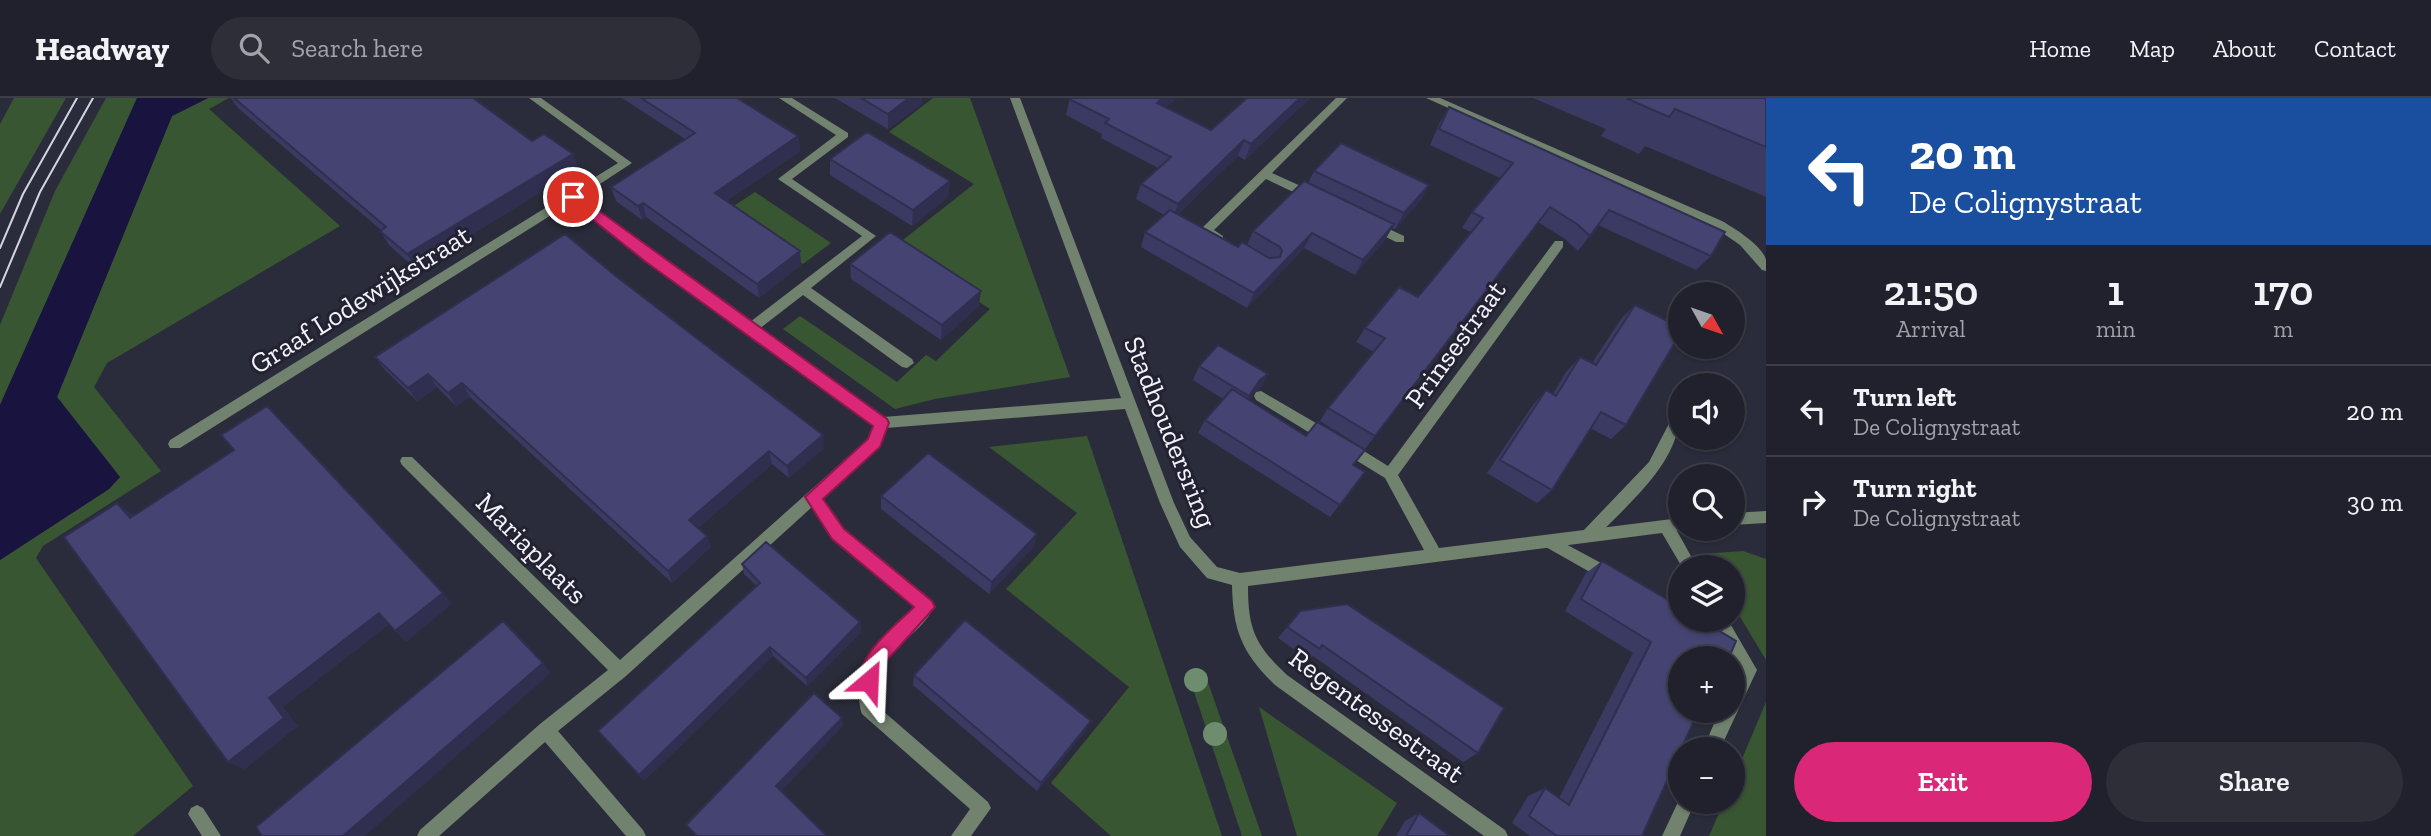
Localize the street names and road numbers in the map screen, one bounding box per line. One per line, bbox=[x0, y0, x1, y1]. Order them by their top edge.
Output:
street label: Graaf Lodewijkstraat bbox=[244, 218, 477, 381]
street label: Prinsestraat bbox=[1398, 274, 1513, 414]
street label: Stadhoudersring bbox=[1117, 332, 1224, 533]
street label: Mariaplaats bbox=[469, 486, 594, 611]
street label: Regentessestraat bbox=[1283, 641, 1471, 790]

